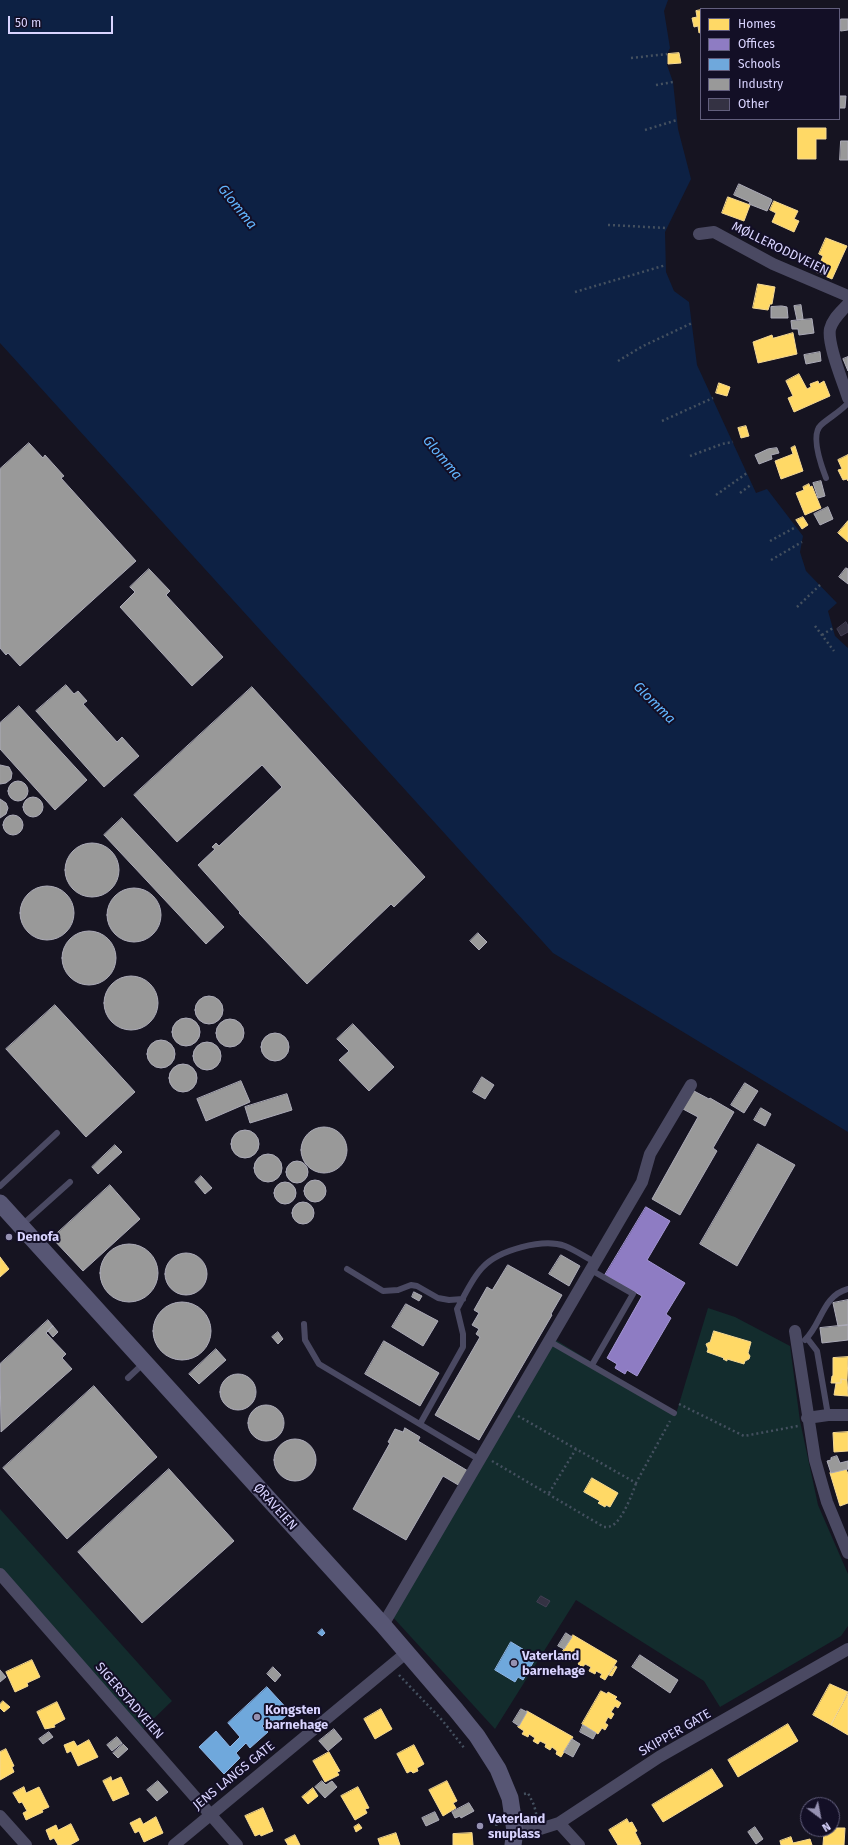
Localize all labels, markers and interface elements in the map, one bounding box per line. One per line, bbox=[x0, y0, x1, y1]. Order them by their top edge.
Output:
scale bar bbox=[10, 8, 115, 34]
legend bbox=[700, 8, 840, 120]
text: 50 m bbox=[15, 16, 41, 30]
text: Homes bbox=[738, 17, 776, 31]
text: Offices bbox=[738, 37, 775, 51]
text: Schools bbox=[738, 57, 780, 71]
text: Industry bbox=[738, 77, 783, 91]
text: Other bbox=[738, 97, 769, 111]
water label: Glomma bbox=[214, 181, 260, 233]
street label: MØLLERODDVEIEN bbox=[729, 219, 831, 279]
water label: Glomma bbox=[419, 432, 465, 484]
water label: Glomma bbox=[629, 678, 679, 728]
place label: Denofa bbox=[17, 1229, 59, 1245]
marker: Denofa bbox=[4, 1232, 14, 1242]
street label: ØRAVEIEN bbox=[250, 1480, 300, 1534]
place label: Vaterland barnehage bbox=[522, 1648, 585, 1679]
marker: Vaterland barnehage bbox=[509, 1658, 519, 1668]
street label: SIGERSTADVEIEN bbox=[92, 1660, 166, 1742]
place label: Kongsten barnehage bbox=[265, 1702, 328, 1733]
street label: SKIPPER GATE bbox=[636, 1706, 714, 1760]
marker: Kongsten barnehage bbox=[252, 1712, 262, 1722]
street label: JENS LANGS GATE bbox=[190, 1738, 278, 1814]
north arrow bbox=[800, 1797, 840, 1837]
place label: Vaterland snuplass bbox=[488, 1811, 545, 1842]
text: N bbox=[820, 1819, 833, 1834]
marker: Vaterland snuplass bbox=[475, 1821, 485, 1831]

